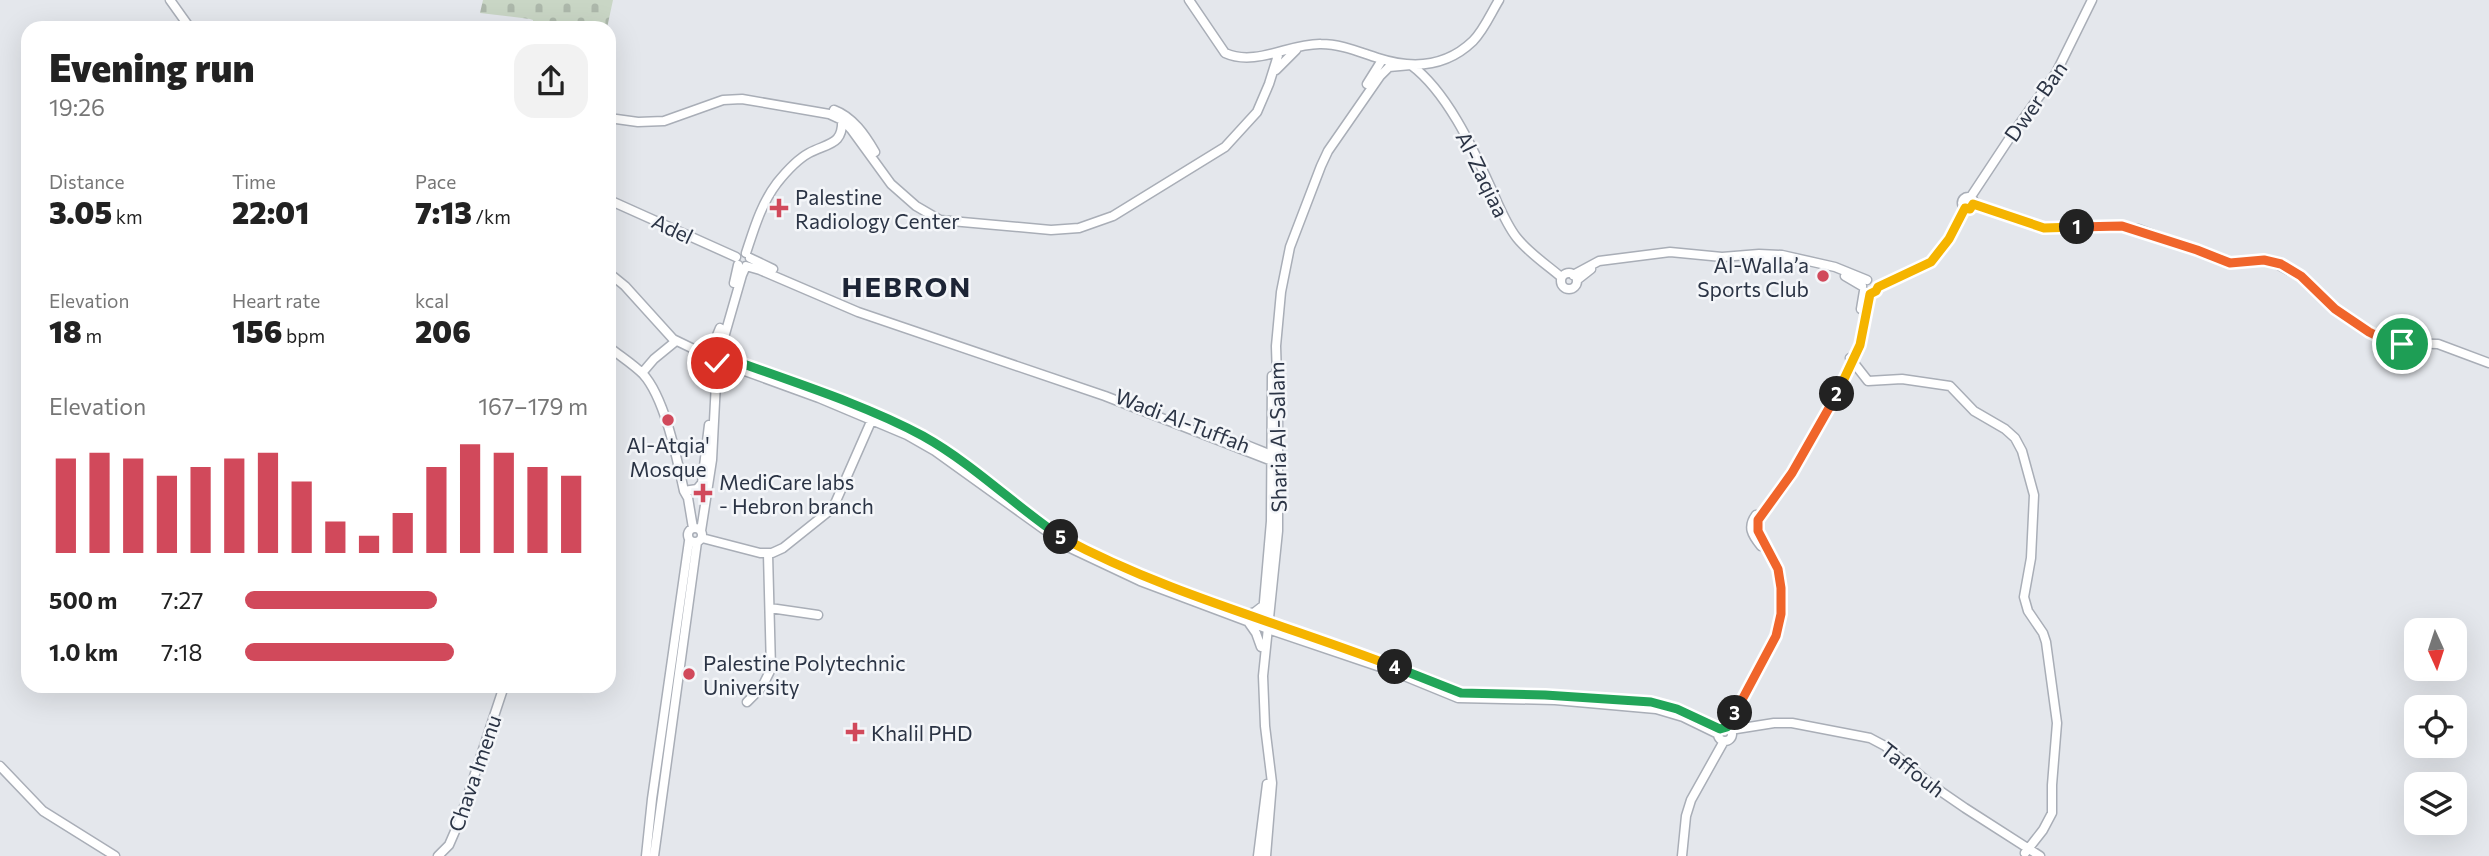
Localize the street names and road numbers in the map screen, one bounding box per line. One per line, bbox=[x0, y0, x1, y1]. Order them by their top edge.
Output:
street label: Dwer Ban bbox=[1998, 56, 2072, 146]
street label: Al-Zaqiaa bbox=[1451, 127, 1515, 221]
street label: Adel bbox=[648, 208, 698, 248]
street label: Sharia Al-Salam bbox=[1263, 361, 1291, 513]
street label: Wadi Al-Tuffah bbox=[1112, 383, 1254, 457]
street label: Chava Imenu bbox=[442, 711, 506, 835]
street label: Taffouh bbox=[1876, 736, 1950, 802]

